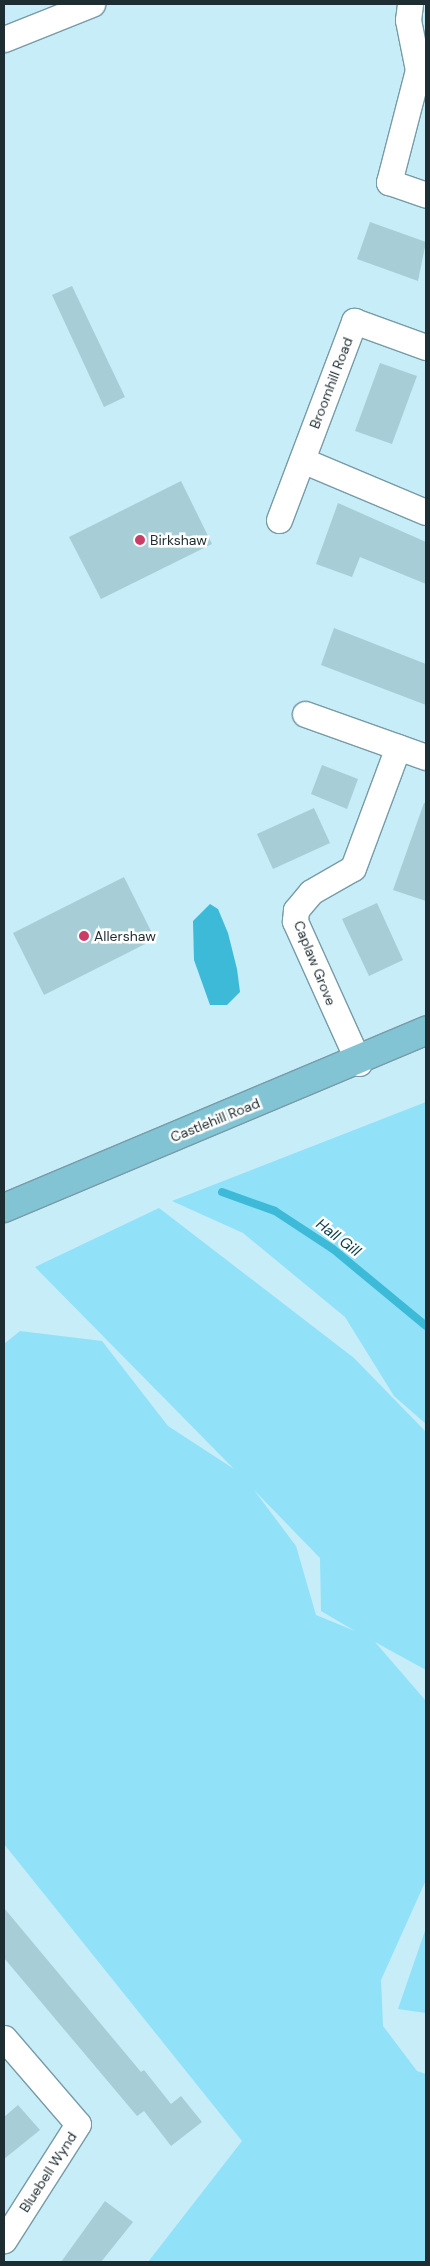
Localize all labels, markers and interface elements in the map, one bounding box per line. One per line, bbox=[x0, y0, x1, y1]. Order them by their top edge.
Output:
street label: Broomhill Road bbox=[306, 335, 356, 431]
place label: Birkshaw bbox=[150, 532, 207, 548]
marker: Birkshaw bbox=[134, 534, 146, 546]
street label: Caplaw Grove bbox=[290, 918, 340, 1008]
place label: Allershaw bbox=[94, 928, 156, 944]
marker: Allershaw bbox=[78, 930, 90, 942]
street label: Castlehill Road bbox=[168, 1094, 262, 1146]
water label: Hall Gill bbox=[312, 1215, 364, 1261]
street label: Bluebell Wynd bbox=[16, 2129, 80, 2215]

